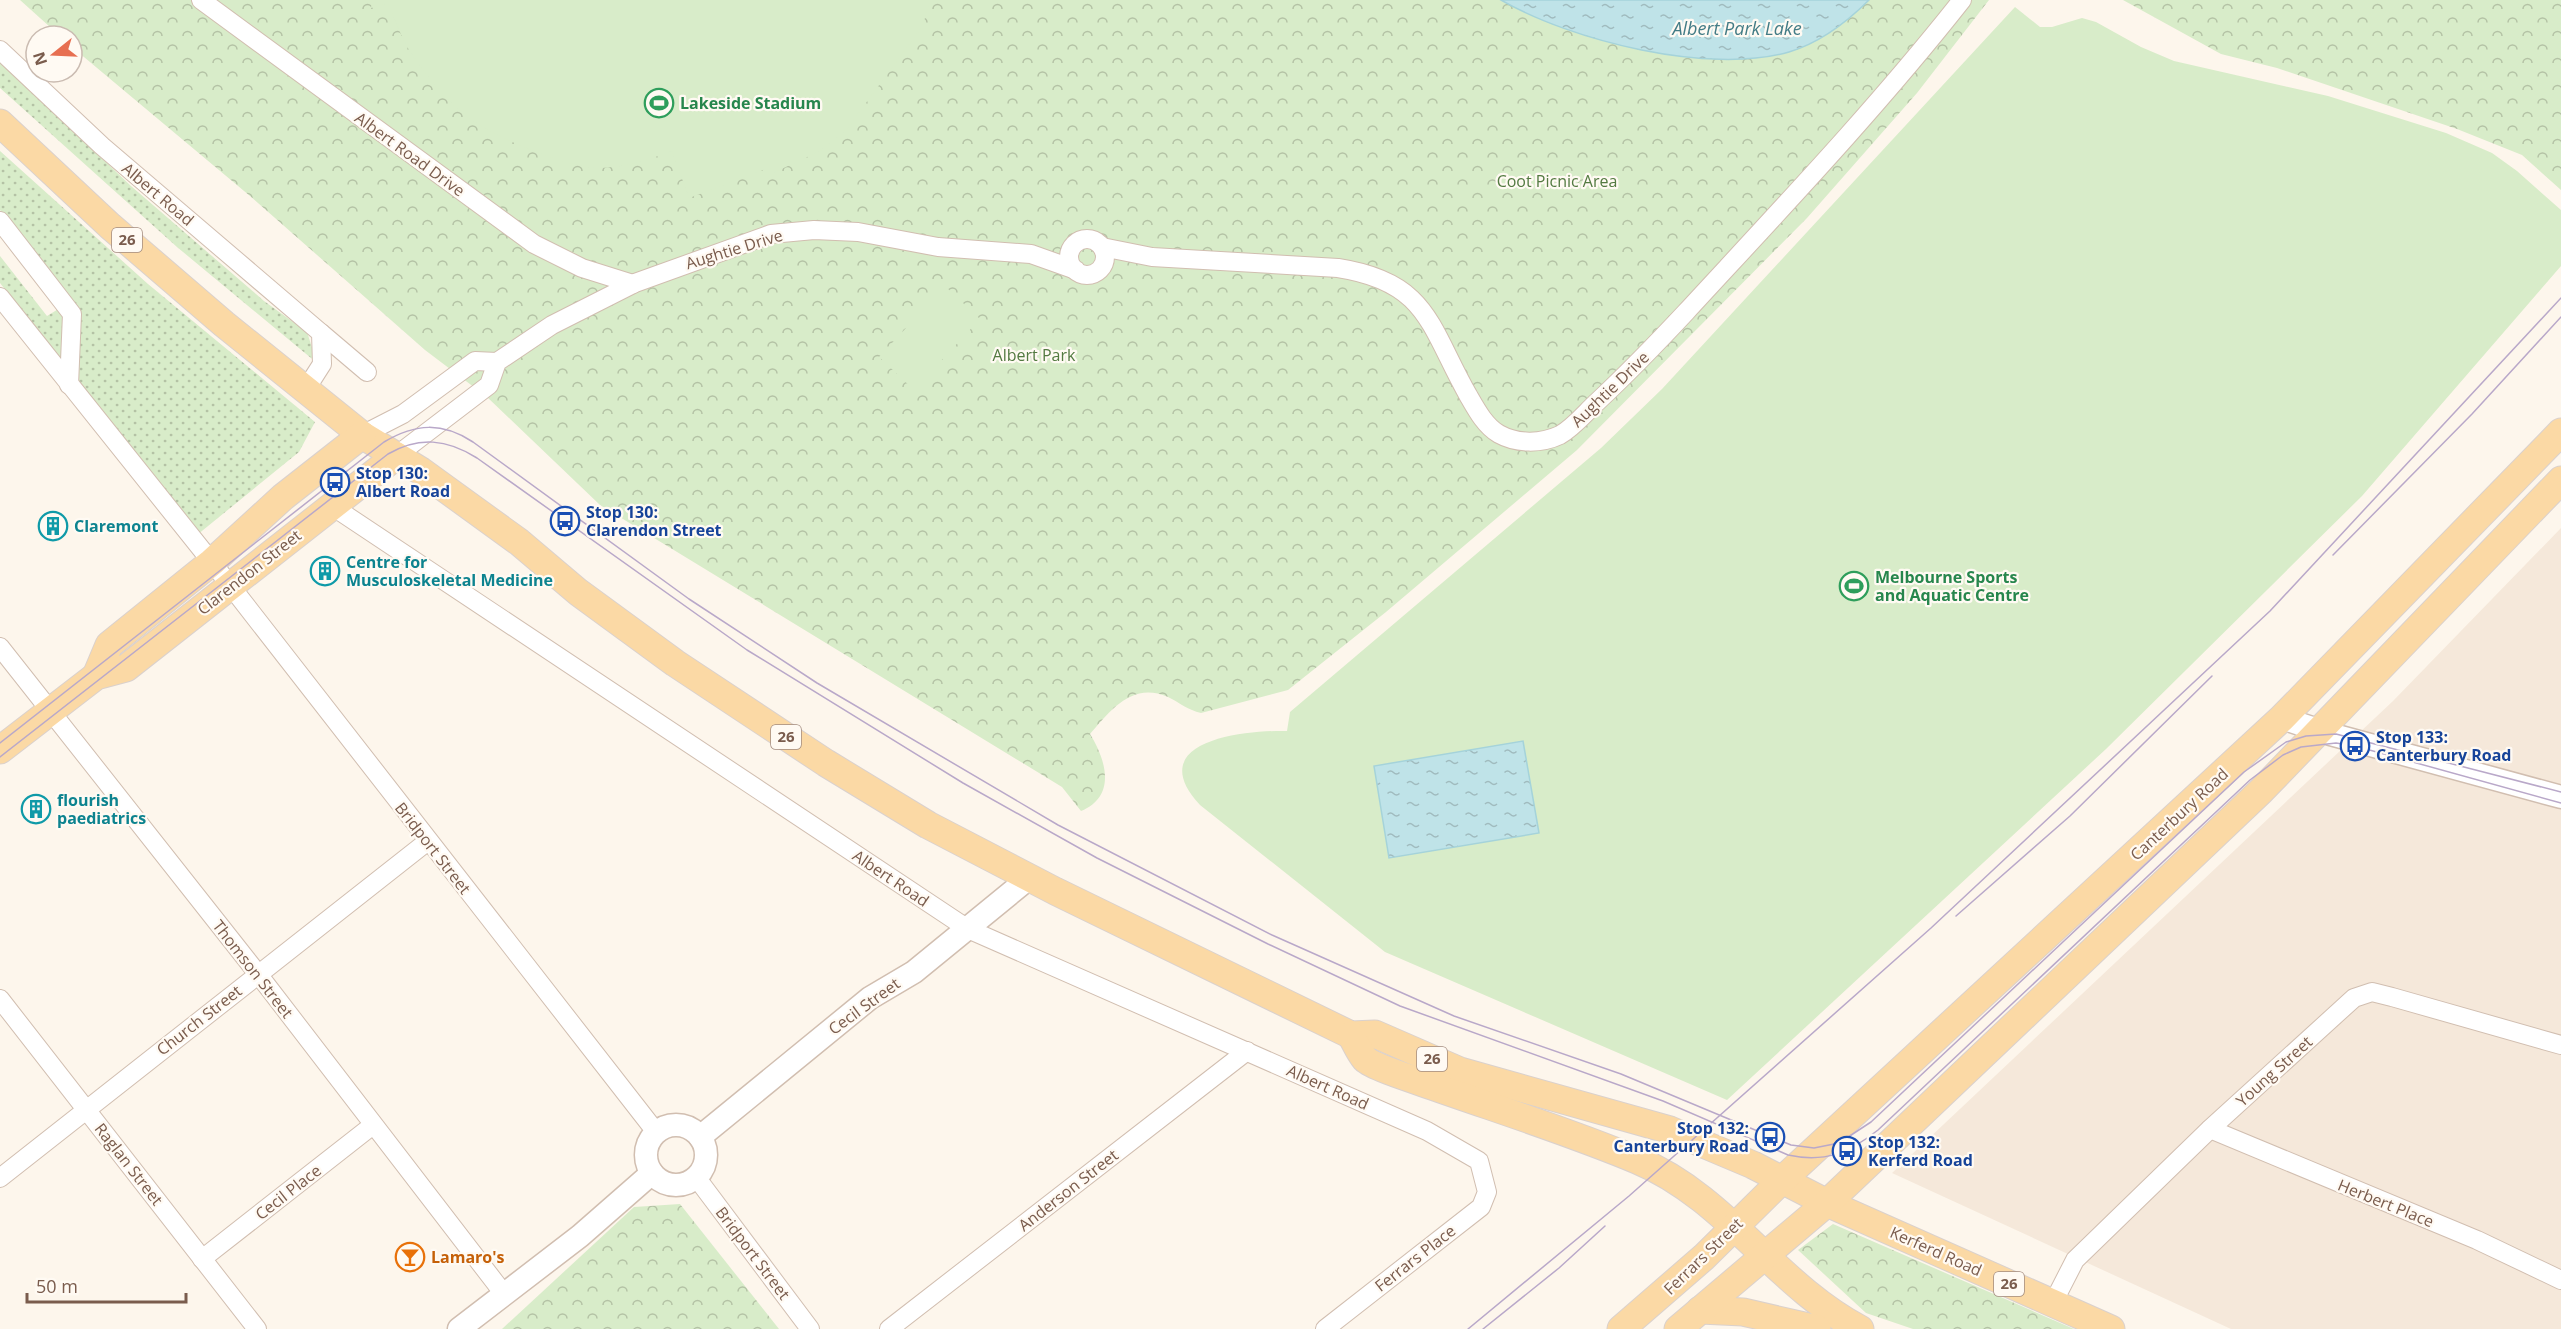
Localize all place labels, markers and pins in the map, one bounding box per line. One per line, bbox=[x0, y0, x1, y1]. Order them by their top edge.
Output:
sports icon: Lakeside Stadium bbox=[643, 87, 675, 119]
place label: Lakeside Stadium bbox=[680, 92, 821, 114]
place label: Stop 130: Albert Road bbox=[356, 462, 450, 502]
bus stop icon: Stop 130: Albert Road bbox=[319, 466, 351, 498]
place label: Stop 130: Clarendon Street bbox=[586, 501, 722, 541]
bus stop icon: Stop 130: Clarendon Street bbox=[549, 505, 581, 537]
building icon: Claremont bbox=[37, 510, 69, 542]
place label: Claremont bbox=[74, 515, 159, 537]
place label: Centre for Musculoskeletal Medicine bbox=[346, 551, 553, 591]
building icon: Centre for Musculoskeletal Medicine bbox=[309, 555, 341, 587]
place label: Melbourne Sports and Aquatic Centre bbox=[1875, 566, 2029, 606]
sports icon: Melbourne Sports and Aquatic Centre bbox=[1838, 570, 1870, 602]
place label: Stop 133: Canterbury Road bbox=[2376, 726, 2511, 766]
bus stop icon: Stop 133: Canterbury Road bbox=[2339, 730, 2371, 762]
place label: flourish paediatrics bbox=[57, 789, 146, 829]
building icon: flourish paediatrics bbox=[20, 793, 52, 825]
place label: Stop 132: Canterbury Road bbox=[1614, 1117, 1749, 1157]
bus stop icon: Stop 132: Canterbury Road bbox=[1754, 1121, 1786, 1153]
place label: Stop 132: Kerferd Road bbox=[1868, 1131, 1973, 1171]
bus stop icon: Stop 132: Kerferd Road bbox=[1831, 1135, 1863, 1167]
bar icon: Lamaro's bbox=[394, 1241, 426, 1273]
place label: Lamaro's bbox=[431, 1246, 505, 1268]

